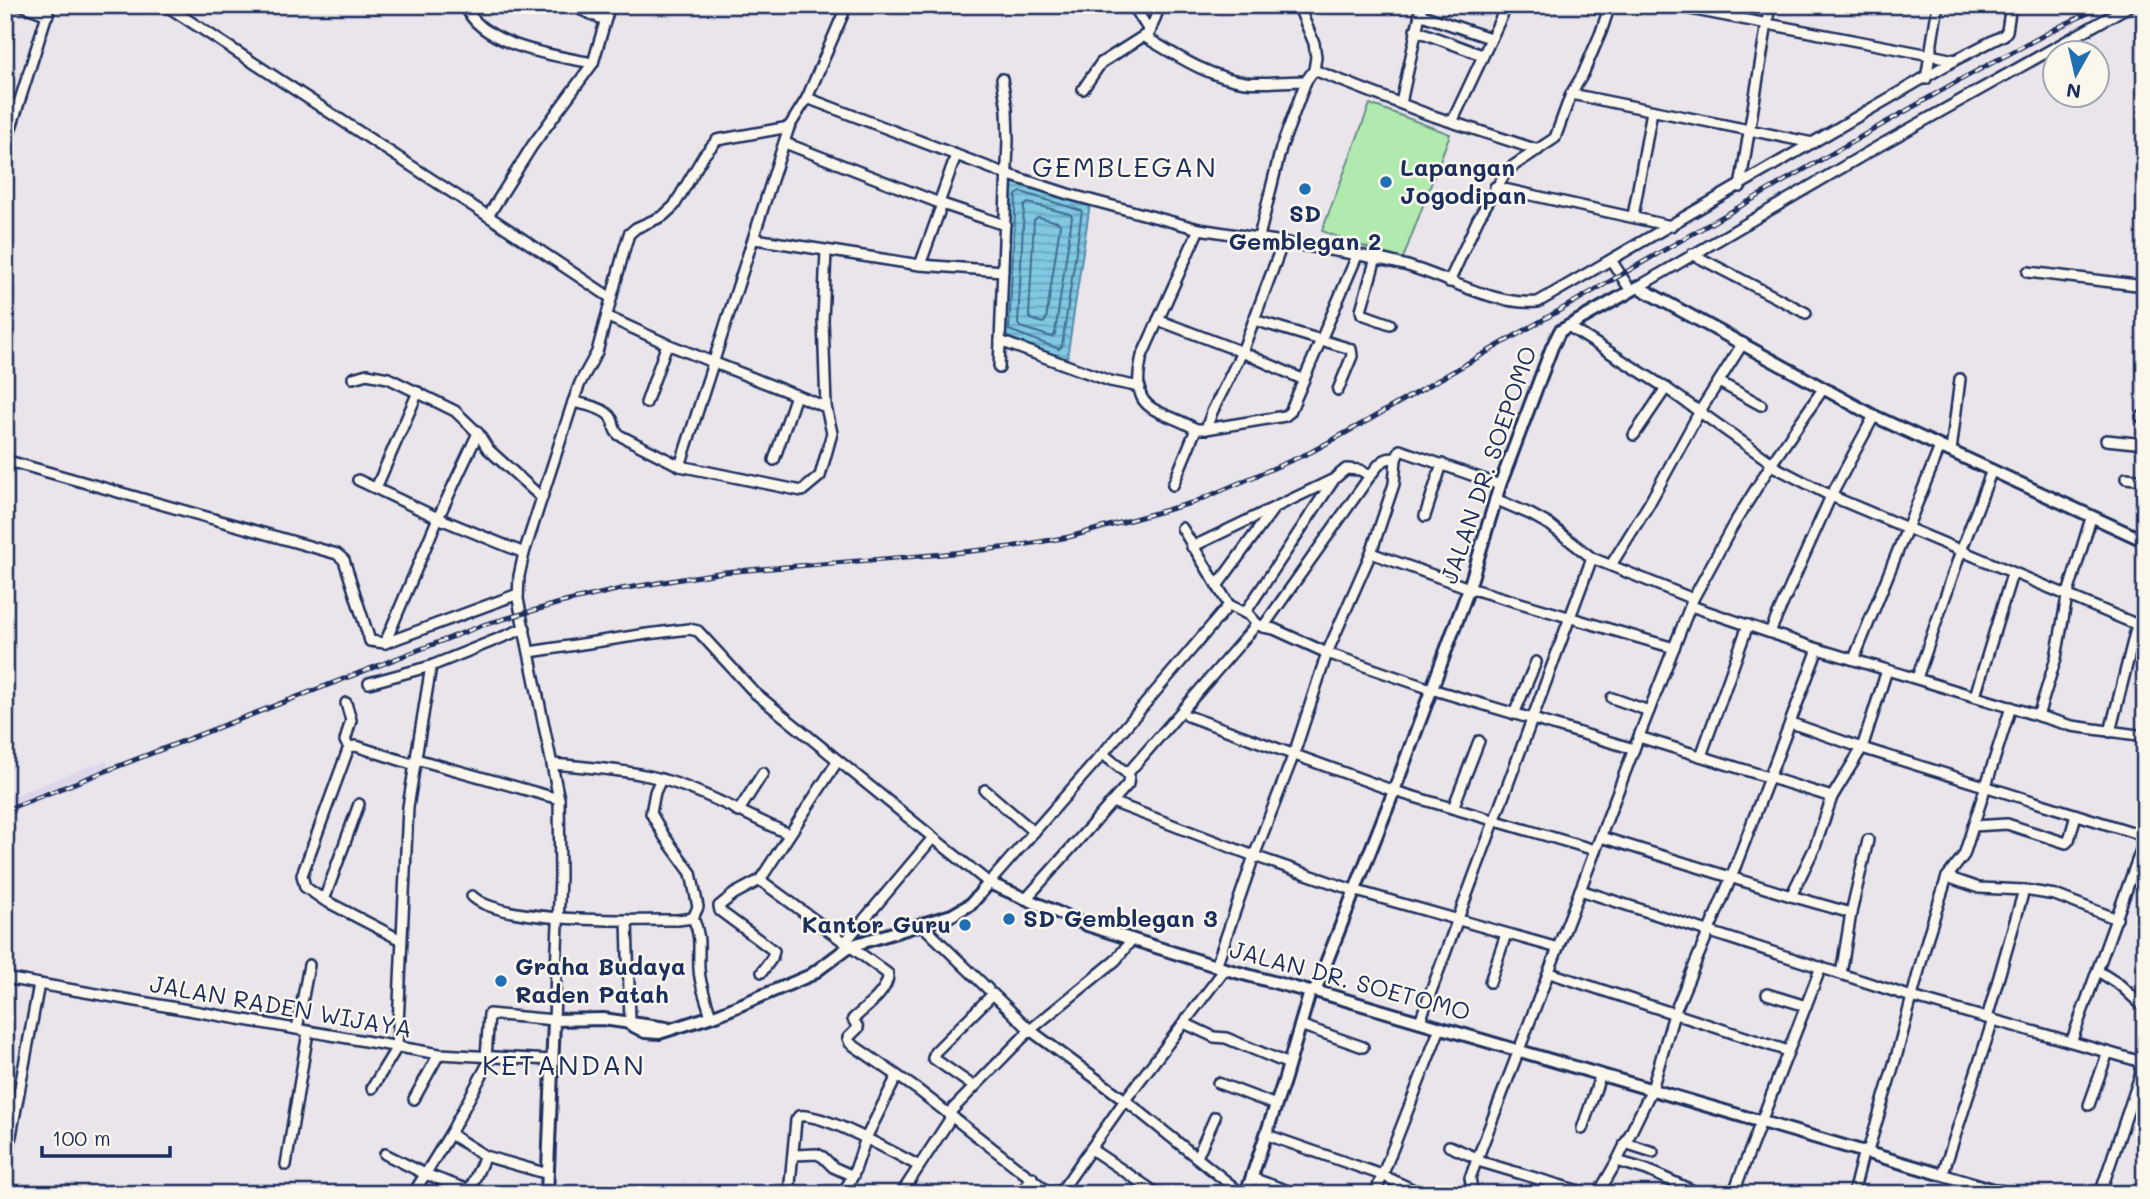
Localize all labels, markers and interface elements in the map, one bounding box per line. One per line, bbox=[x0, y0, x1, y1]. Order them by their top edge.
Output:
north arrow bbox=[2042, 38, 2112, 108]
text: N bbox=[2065, 78, 2082, 105]
district label: GEMBLEGAN bbox=[1032, 148, 1218, 184]
place label: Lapangan Jogodipan bbox=[1400, 151, 1526, 210]
marker: Lapangan Jogodipan bbox=[1378, 174, 1394, 190]
marker: SD Gemblegan 2 bbox=[1297, 181, 1313, 197]
place label: SD Gemblegan 2 bbox=[1229, 197, 1381, 256]
street label: JALAN DR. SOEPOMO bbox=[1432, 342, 1543, 587]
place label: SD Gemblegan 3 bbox=[1023, 902, 1218, 933]
place label: Kantor Guru bbox=[802, 908, 951, 939]
marker: SD Gemblegan 3 bbox=[1001, 911, 1017, 927]
marker: Kantor Guru bbox=[957, 917, 973, 933]
street label: JALAN DR. SOETOMO bbox=[1227, 933, 1474, 1027]
place label: Graha Budaya Raden Patah bbox=[515, 950, 686, 1009]
street label: JALAN RADEN WIJAYA bbox=[148, 967, 415, 1044]
marker: Graha Budaya Raden Patah bbox=[493, 973, 509, 989]
district label: KETANDAN bbox=[482, 1046, 646, 1082]
scale bar bbox=[42, 1115, 170, 1159]
text: 100 m bbox=[52, 1124, 111, 1151]

